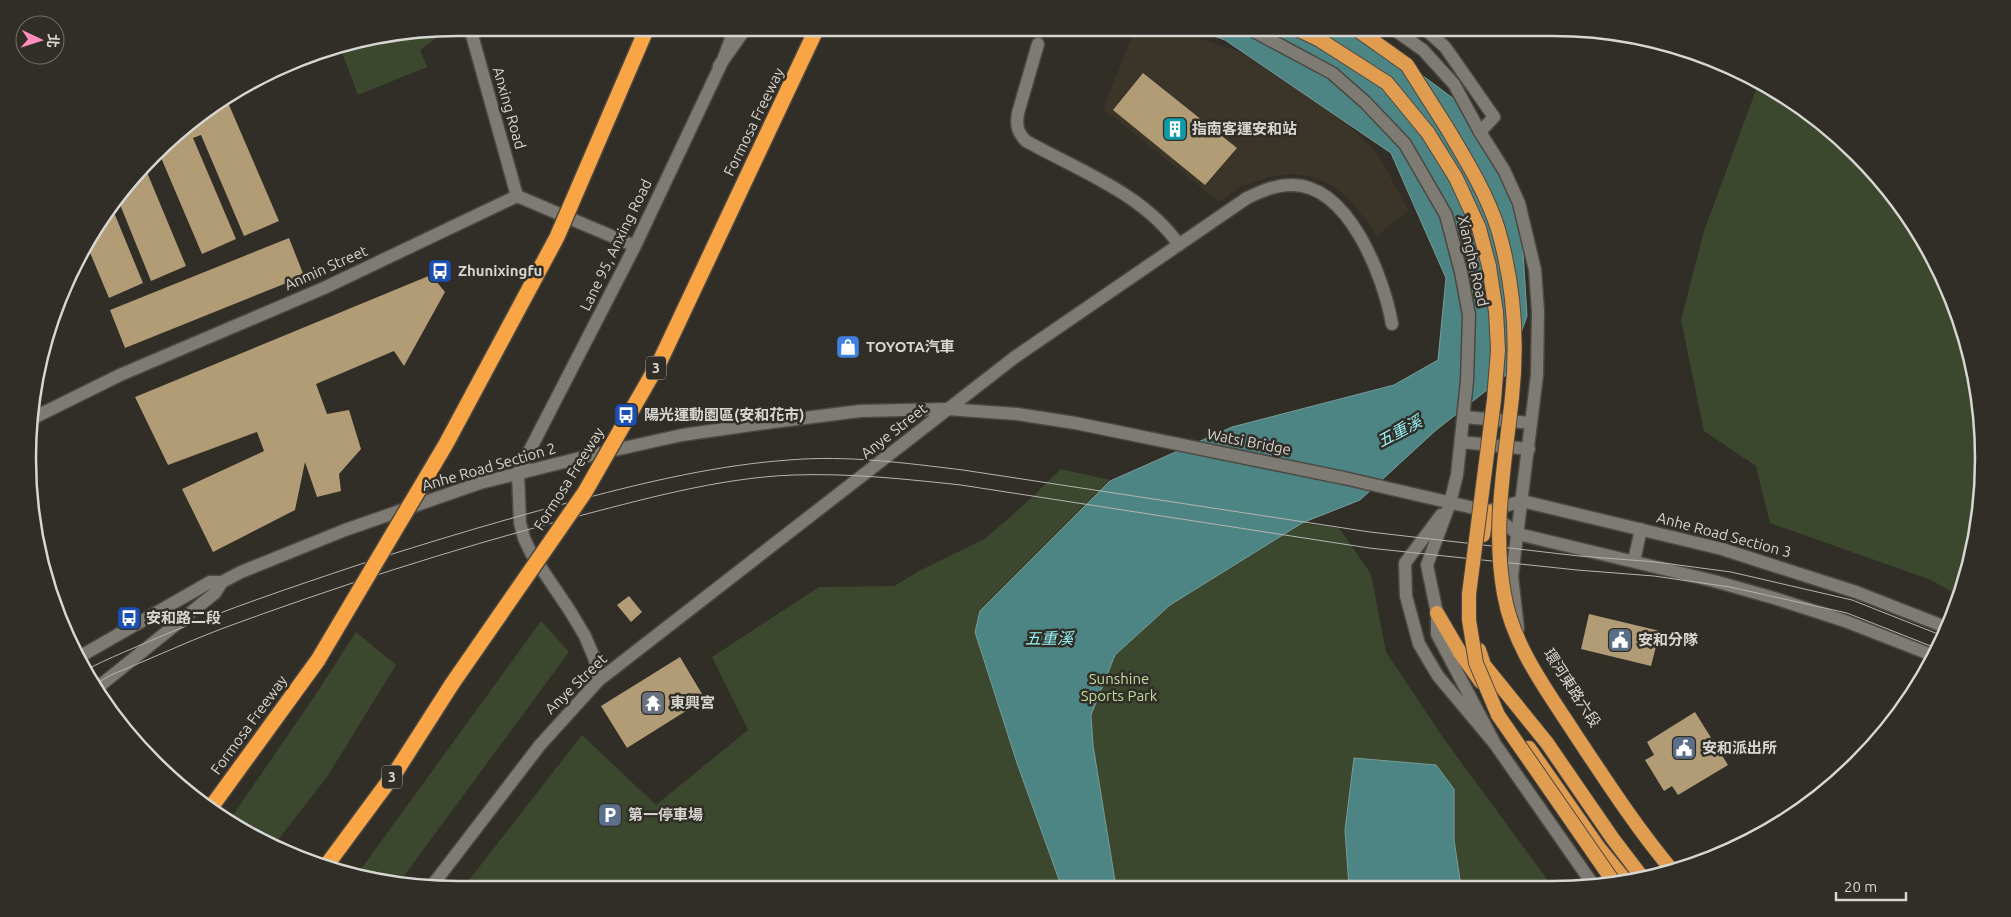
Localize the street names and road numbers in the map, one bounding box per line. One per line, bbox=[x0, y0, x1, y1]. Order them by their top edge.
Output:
street label: Anxing Road bbox=[490, 65, 529, 151]
street label: Formosa Freeway bbox=[720, 65, 787, 179]
street label: Lane 95, Anxing Road bbox=[576, 176, 655, 313]
street label: Xianghe Road bbox=[1455, 214, 1492, 308]
street label: Anmin Street bbox=[282, 242, 370, 293]
road number: 3 bbox=[646, 356, 666, 379]
street label: Anye Street bbox=[857, 400, 930, 462]
street label: Formosa Freeway bbox=[530, 424, 607, 533]
street label: Watsi Bridge bbox=[1206, 425, 1293, 458]
street label: Anhe Road Section 2 bbox=[420, 439, 558, 494]
street label: Anhe Road Section 3 bbox=[1655, 508, 1793, 561]
street label: 環河東路六段 bbox=[1541, 645, 1604, 730]
street label: Anye Street bbox=[541, 650, 610, 717]
street label: Formosa Freeway bbox=[207, 672, 290, 777]
road number: 3 bbox=[382, 766, 402, 789]

